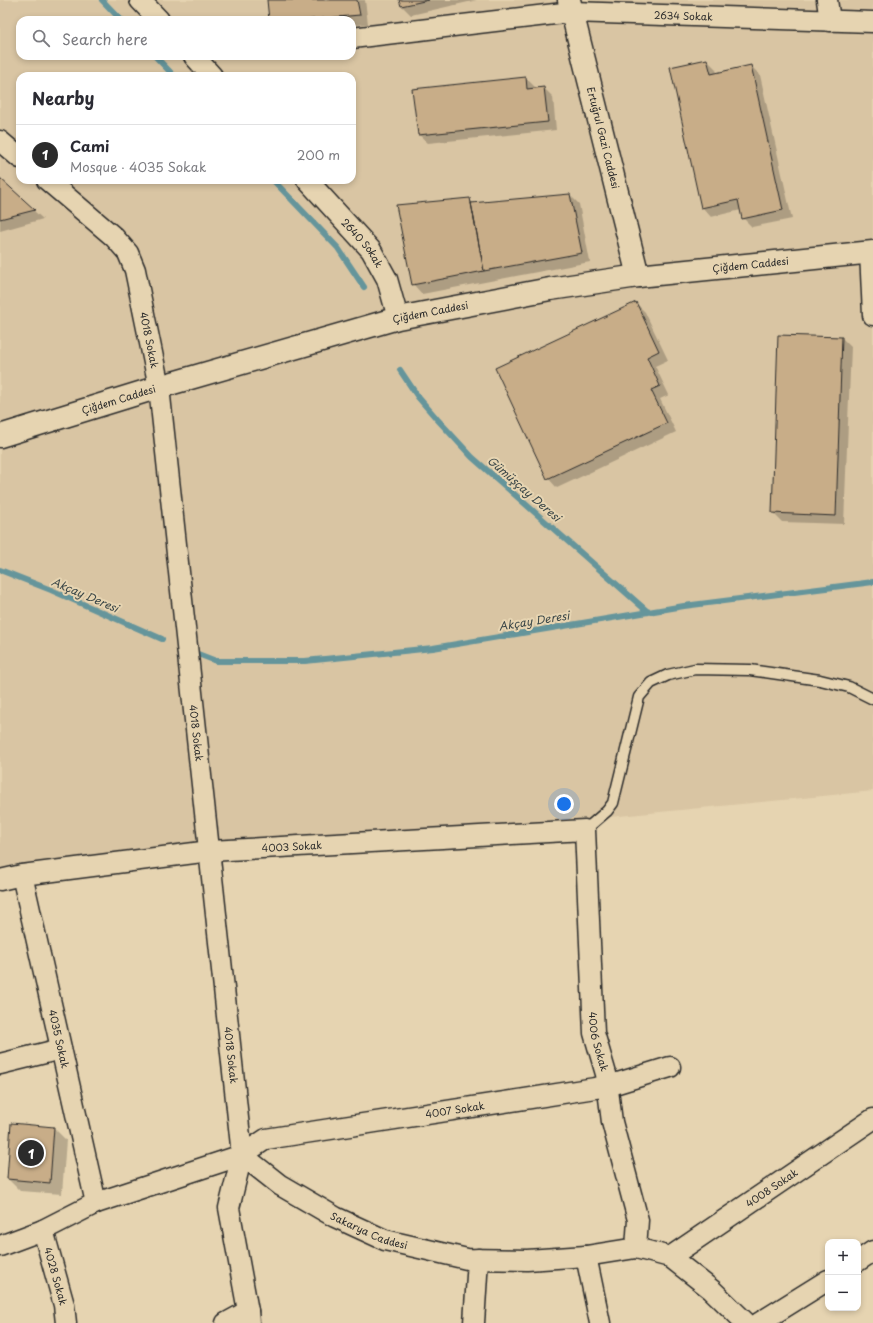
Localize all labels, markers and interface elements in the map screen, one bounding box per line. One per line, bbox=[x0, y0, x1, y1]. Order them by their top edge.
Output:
street label: 2634 Sokak bbox=[654, 7, 713, 24]
search box bbox=[16, 16, 356, 60]
icon: search bbox=[30, 27, 52, 49]
text: Search here bbox=[62, 27, 148, 50]
text: Nearby bbox=[32, 85, 94, 111]
street label: Ertuğrul Gazi Caddesi bbox=[584, 85, 624, 190]
text: Cami bbox=[70, 134, 109, 157]
text: 1 bbox=[42, 145, 48, 164]
text: 200 m bbox=[297, 145, 340, 164]
text: Mosque · 4035 Sokak bbox=[70, 157, 206, 176]
street label: 2640 Sokak bbox=[338, 215, 387, 270]
street label: Çiğdem Caddesi bbox=[712, 253, 790, 275]
street label: Çiğdem Caddesi bbox=[390, 297, 469, 326]
street label: 4018 Sokak bbox=[137, 310, 163, 370]
street label: Çiğdem Caddesi bbox=[79, 380, 157, 417]
water label: Gümüşçay Deresi bbox=[484, 452, 566, 527]
water label: Akçay Deresi bbox=[49, 573, 123, 617]
water label: Akçay Deresi bbox=[497, 606, 572, 634]
street label: 4018 Sokak bbox=[186, 704, 207, 762]
your location bbox=[554, 794, 574, 814]
street label: 4003 Sokak bbox=[261, 837, 323, 855]
street label: 4035 Sokak bbox=[46, 1008, 73, 1070]
street label: 4006 Sokak bbox=[586, 1011, 613, 1073]
street label: 4018 Sokak bbox=[221, 1026, 242, 1085]
street label: 4007 Sokak bbox=[424, 1097, 486, 1121]
pin: 1 bbox=[18, 1138, 44, 1168]
street label: 4008 Sokak bbox=[742, 1164, 801, 1211]
street label: Sakarya Caddesi bbox=[328, 1208, 409, 1252]
map controls bbox=[825, 1239, 861, 1311]
button: + bbox=[825, 1239, 861, 1275]
street label: 4028 Sokak bbox=[41, 1245, 72, 1307]
button: − bbox=[825, 1275, 861, 1311]

